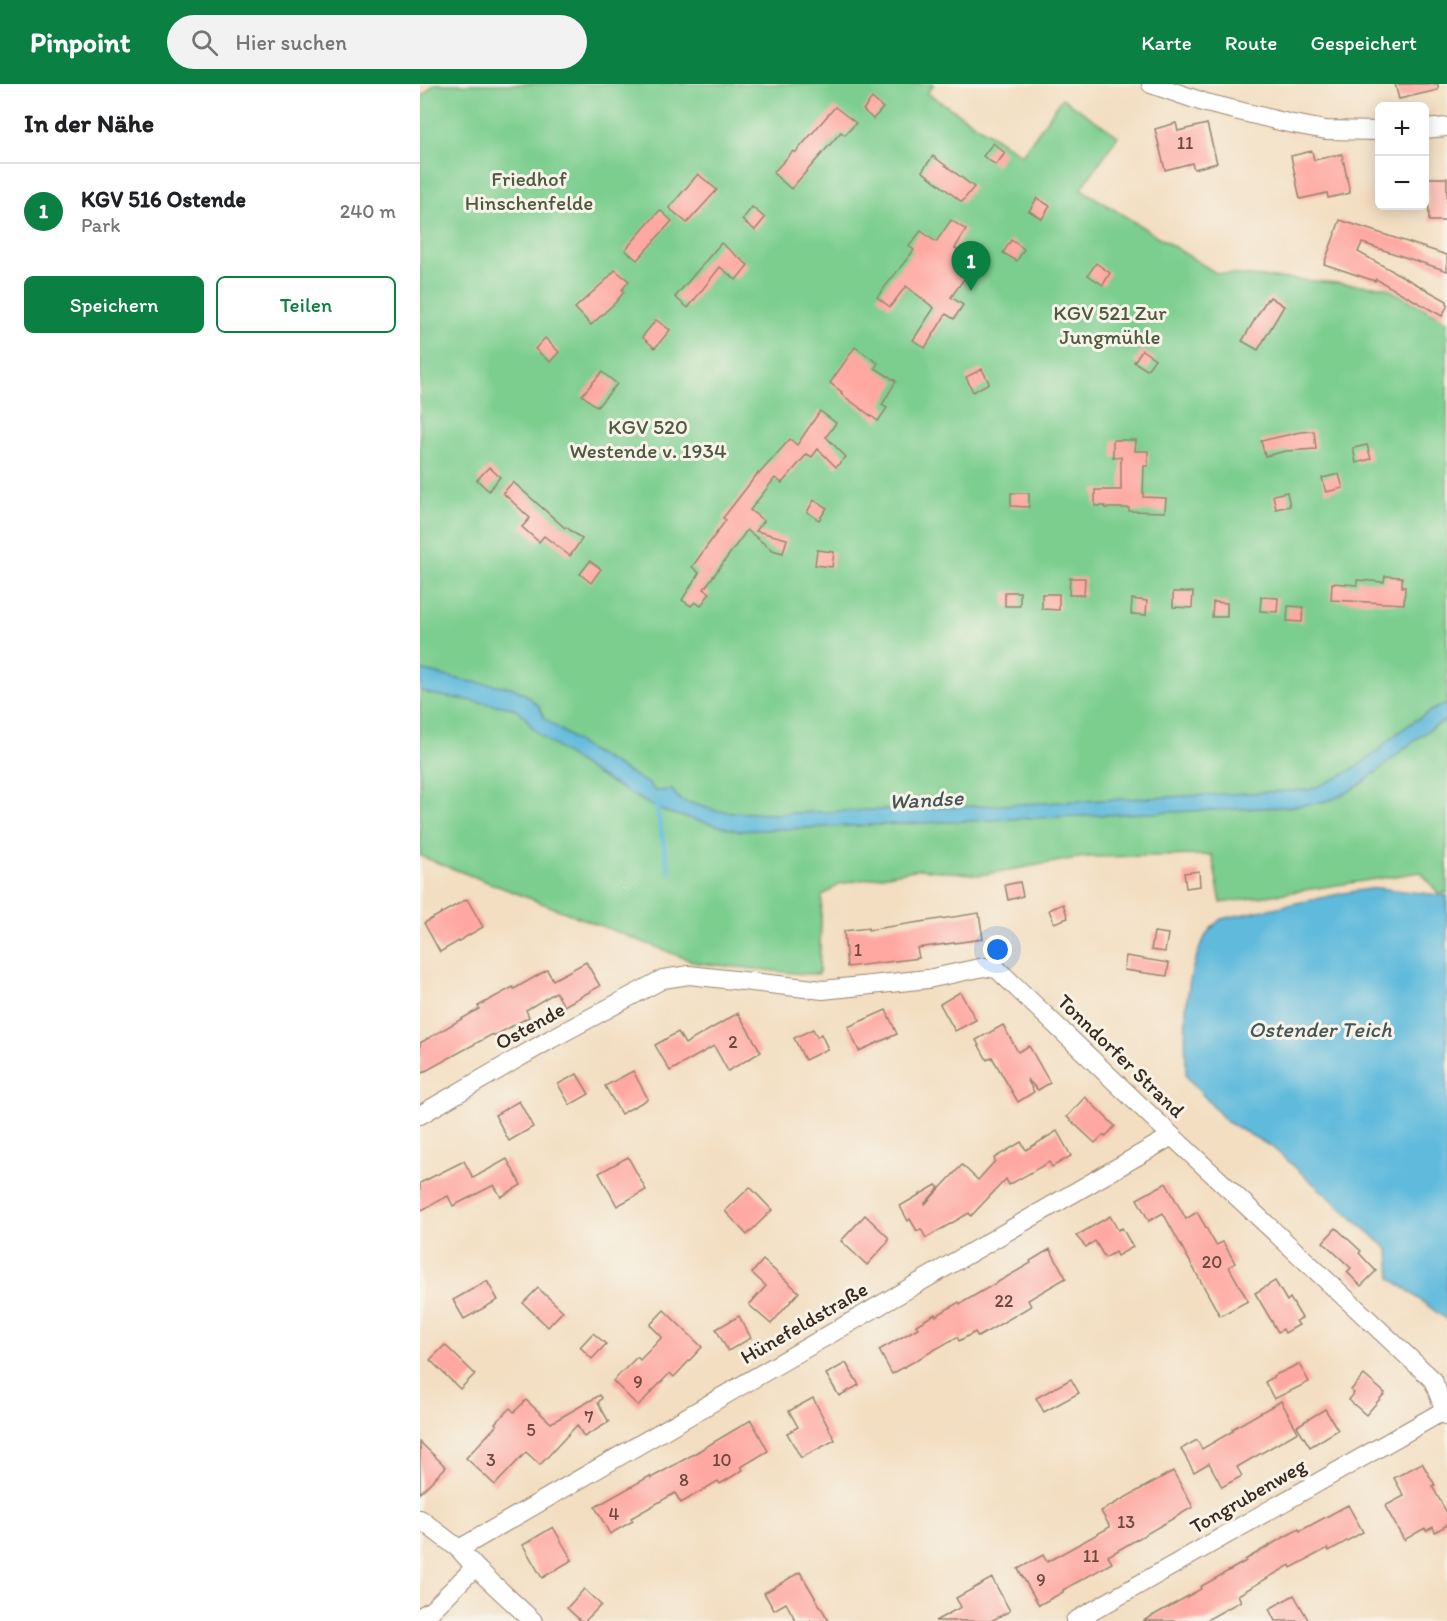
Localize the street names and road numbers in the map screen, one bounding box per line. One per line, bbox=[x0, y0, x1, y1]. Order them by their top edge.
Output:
street label: Tonndorfer Strand bbox=[1053, 989, 1190, 1123]
street label: Ostende bbox=[490, 996, 569, 1055]
street label: Hünefeldstraße bbox=[736, 1276, 872, 1369]
street label: Tongrubenweg bbox=[1185, 1452, 1311, 1539]

